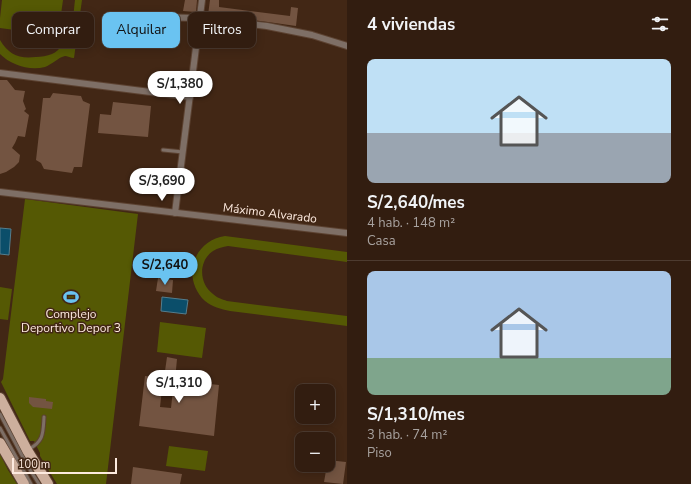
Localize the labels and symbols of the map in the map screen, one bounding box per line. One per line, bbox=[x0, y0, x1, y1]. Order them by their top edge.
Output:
pin: S/1,380 bbox=[143, 71, 217, 105]
pin: S/3,690 bbox=[125, 168, 199, 202]
street label: Máximo Alvarado bbox=[222, 199, 318, 227]
pin: S/2,640 bbox=[128, 252, 202, 286]
sports icon: Complejo Deportivo Depor 3 bbox=[62, 288, 80, 306]
place label: Complejo Deportivo Depor 3 bbox=[21, 306, 121, 336]
pin: S/1,310 bbox=[142, 370, 216, 404]
scale bar bbox=[12, 456, 117, 475]

